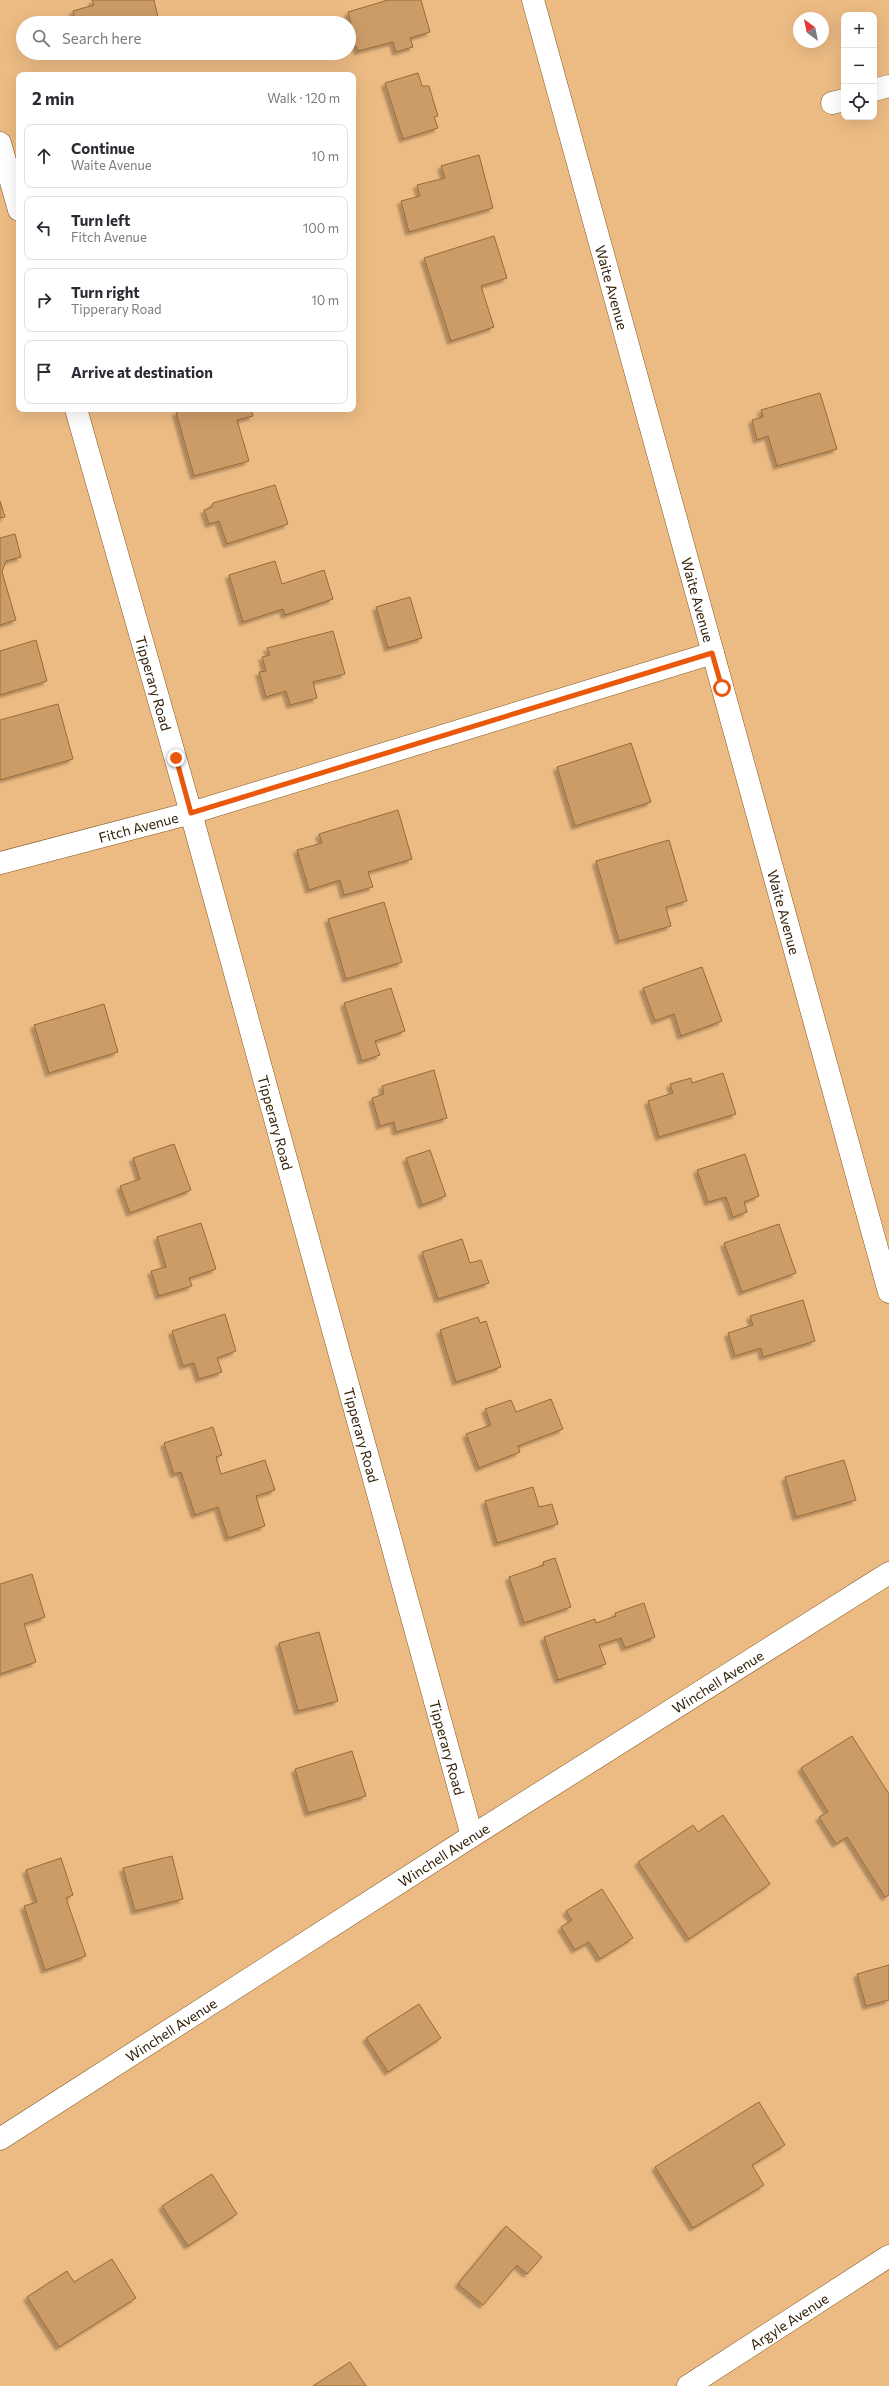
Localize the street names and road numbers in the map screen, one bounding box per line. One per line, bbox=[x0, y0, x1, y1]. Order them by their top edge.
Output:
street label: Waite Avenue bbox=[592, 243, 632, 331]
street label: Waite Avenue bbox=[678, 555, 718, 644]
street label: Tipperary Road bbox=[132, 634, 176, 732]
street label: Fitch Avenue bbox=[97, 808, 180, 845]
street label: Waite Avenue bbox=[765, 868, 804, 956]
street label: Tipperary Road bbox=[255, 1073, 297, 1172]
street label: Tipperary Road bbox=[341, 1386, 383, 1484]
street label: Winchell Avenue bbox=[669, 1646, 766, 1716]
street label: Tipperary Road bbox=[427, 1698, 469, 1797]
street label: Winchell Avenue bbox=[395, 1819, 492, 1890]
street label: Winchell Avenue bbox=[122, 1994, 220, 2065]
street label: Argyle Avenue bbox=[746, 2289, 831, 2353]

